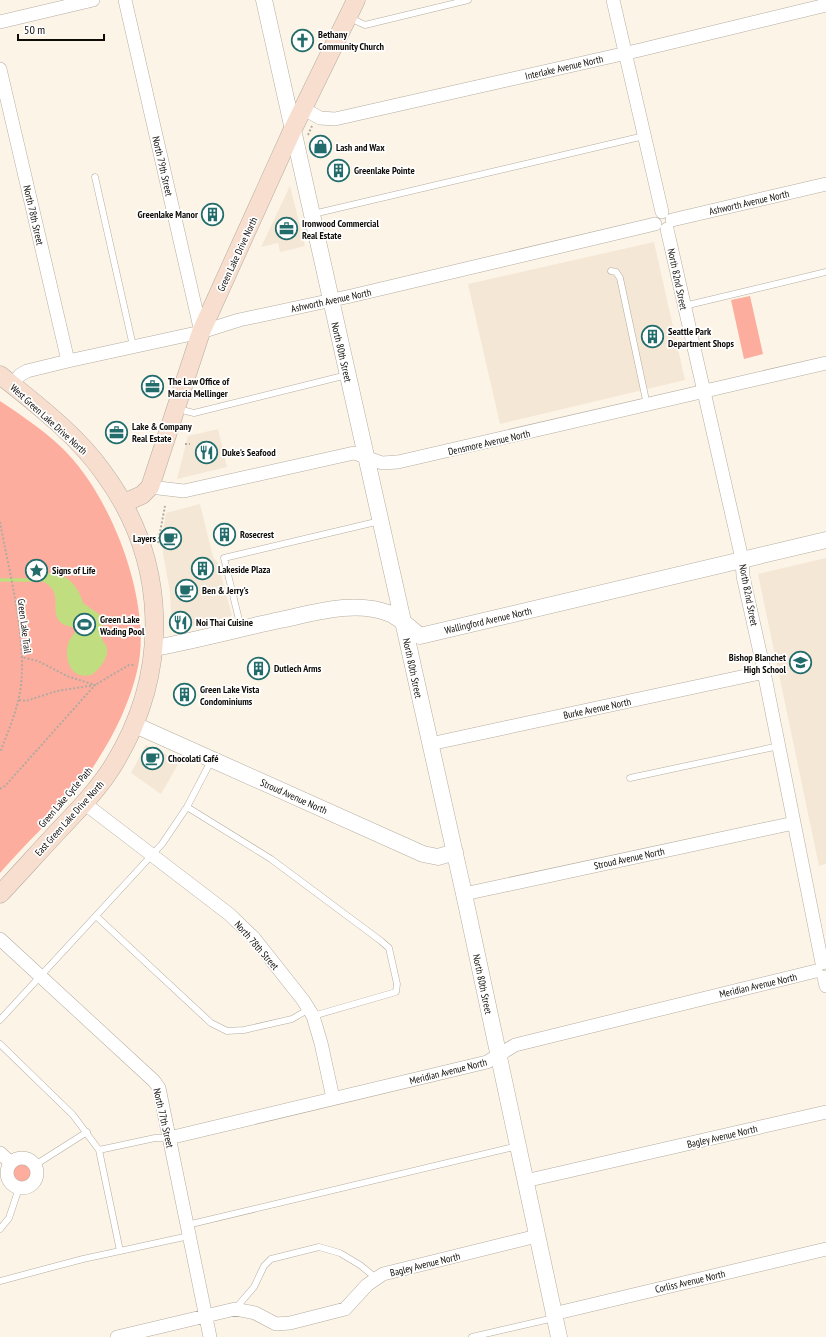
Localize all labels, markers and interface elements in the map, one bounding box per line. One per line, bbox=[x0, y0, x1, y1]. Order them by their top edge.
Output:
scale bar bbox=[18, 16, 104, 42]
text: 50 m bbox=[24, 22, 45, 37]
church icon: Bethany Community Church bbox=[290, 27, 316, 53]
place label: Bethany Community Church bbox=[318, 28, 384, 53]
street label: Interlake Avenue North bbox=[524, 52, 604, 83]
shop icon: Lash and Wax bbox=[308, 134, 334, 160]
street label: North 79th Street bbox=[149, 135, 176, 197]
place label: Lash and Wax bbox=[336, 141, 385, 154]
building icon: Greenlake Pointe bbox=[325, 157, 351, 183]
place label: Greenlake Pointe bbox=[354, 164, 415, 177]
street label: North 78th Street bbox=[20, 184, 47, 246]
street label: Ashworth Avenue North bbox=[708, 187, 790, 218]
building icon: Greenlake Manor bbox=[200, 201, 226, 227]
place label: Greenlake Manor bbox=[137, 208, 198, 221]
street label: Green Lake Drive North bbox=[215, 215, 260, 293]
office icon: Ironwood Commercial Real Estate bbox=[273, 216, 299, 242]
place label: Ironwood Commercial Real Estate bbox=[302, 217, 379, 242]
street label: North 82nd Street bbox=[665, 247, 690, 311]
street label: Ashworth Avenue North bbox=[290, 286, 372, 315]
street label: North 80th Street bbox=[328, 321, 355, 383]
building icon: Seattle Park Department Shops bbox=[639, 324, 665, 350]
place label: Seattle Park Department Shops bbox=[668, 325, 734, 350]
office icon: The Law Office of Marcia Mellinger bbox=[140, 374, 166, 400]
place label: The Law Office of Marcia Mellinger bbox=[168, 375, 230, 400]
street label: West Green Lake Drive North bbox=[7, 381, 90, 457]
office icon: Lake & Company Real Estate bbox=[104, 419, 130, 445]
place label: Lake & Company Real Estate bbox=[132, 420, 193, 445]
street label: Densmore Avenue North bbox=[447, 427, 531, 458]
restaurant icon: Duke's Seafood bbox=[193, 439, 219, 465]
place label: Duke's Seafood bbox=[222, 446, 276, 459]
building icon: Rosecrest bbox=[211, 521, 237, 547]
cafe icon: Layers bbox=[158, 525, 184, 551]
place label: Rosecrest bbox=[240, 528, 274, 541]
place label: Layers bbox=[133, 532, 156, 545]
building icon: Lakeside Plaza bbox=[189, 556, 215, 582]
place icon: Signs of Life bbox=[24, 557, 50, 583]
place label: Lakeside Plaza bbox=[218, 563, 270, 576]
street label: North 82nd Street bbox=[736, 563, 761, 627]
place label: Signs of Life bbox=[52, 564, 96, 577]
cafe icon: Ben & Jerry's bbox=[173, 577, 199, 603]
place label: Ben & Jerry's bbox=[202, 584, 249, 597]
street label: Green Lake Trail bbox=[15, 598, 34, 655]
street label: Wallingford Avenue North bbox=[443, 604, 533, 637]
restaurant icon: Noi Thai Cuisine bbox=[167, 609, 193, 635]
sports icon: Green Lake Wading Pool bbox=[71, 612, 97, 638]
place label: Green Lake Wading Pool bbox=[99, 613, 145, 638]
place label: Noi Thai Cuisine bbox=[196, 616, 253, 629]
street label: North 80th Street bbox=[400, 637, 425, 699]
school or university icon: Bishop Blanchet High School bbox=[788, 650, 814, 676]
place label: Bishop Blanchet High School bbox=[729, 651, 787, 676]
building icon: Dutlech Arms bbox=[245, 655, 271, 681]
place label: Dutlech Arms bbox=[274, 662, 322, 675]
building icon: Green Lake Vista Condominiums bbox=[172, 682, 198, 708]
place label: Green Lake Vista Condominiums bbox=[200, 683, 259, 708]
street label: Burke Avenue North bbox=[562, 695, 632, 722]
cafe icon: Chocolati Café bbox=[140, 745, 166, 771]
place label: Chocolati Café bbox=[168, 752, 219, 765]
street label: Green Lake Cycle Path bbox=[36, 764, 95, 830]
street label: Stroud Avenue North bbox=[258, 776, 329, 817]
street label: East Green Lake Drive North bbox=[32, 778, 107, 859]
street label: Stroud Avenue North bbox=[593, 845, 666, 872]
street label: North 78th Street bbox=[232, 918, 282, 973]
street label: North 80th Street bbox=[470, 953, 495, 1015]
street label: Meridian Avenue North bbox=[718, 970, 798, 1001]
street label: Meridian Avenue North bbox=[408, 1056, 488, 1087]
street label: North 77th Street bbox=[150, 1087, 177, 1149]
street label: Bagley Avenue North bbox=[686, 1122, 759, 1151]
street label: Bagley Avenue North bbox=[389, 1249, 462, 1279]
street label: Corliss Avenue North bbox=[654, 1267, 727, 1296]

